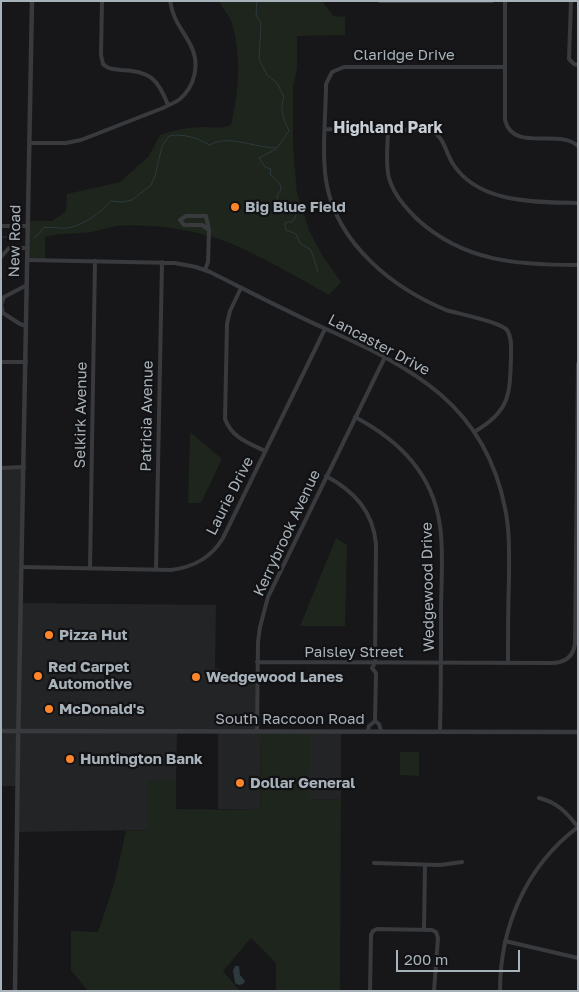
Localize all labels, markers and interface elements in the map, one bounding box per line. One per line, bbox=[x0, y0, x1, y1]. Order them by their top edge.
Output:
street label: Claridge Drive bbox=[353, 46, 455, 64]
district label: Highland Park bbox=[333, 118, 443, 138]
place label: Big Blue Field bbox=[245, 198, 346, 216]
marker: Big Blue Field bbox=[229, 201, 241, 213]
street label: New Road bbox=[5, 205, 25, 277]
street label: Lancaster Drive bbox=[325, 311, 433, 379]
street label: Patricia Avenue bbox=[137, 360, 157, 472]
street label: Selkirk Avenue bbox=[71, 362, 91, 468]
street label: Laurie Drive bbox=[203, 454, 257, 538]
street label: Kerrybrook Avenue bbox=[250, 467, 324, 599]
street label: Wedgewood Drive bbox=[418, 522, 438, 652]
place label: Pizza Hut bbox=[59, 626, 127, 644]
marker: Pizza Hut bbox=[43, 629, 55, 641]
street label: Paisley Street bbox=[304, 643, 404, 661]
place label: Red Carpet Automotive bbox=[48, 658, 132, 693]
place label: Wedgewood Lanes bbox=[206, 668, 343, 686]
marker: Red Carpet Automotive bbox=[32, 670, 44, 682]
marker: Wedgewood Lanes bbox=[190, 671, 202, 683]
place label: McDonald's bbox=[59, 700, 145, 718]
marker: McDonald's bbox=[43, 703, 55, 715]
street label: South Raccoon Road bbox=[215, 710, 365, 728]
place label: Huntington Bank bbox=[80, 750, 203, 768]
marker: Huntington Bank bbox=[64, 753, 76, 765]
place label: Dollar General bbox=[250, 774, 355, 792]
marker: Dollar General bbox=[234, 777, 246, 789]
scale bar bbox=[399, 940, 523, 972]
text: 200 m bbox=[404, 950, 448, 968]

